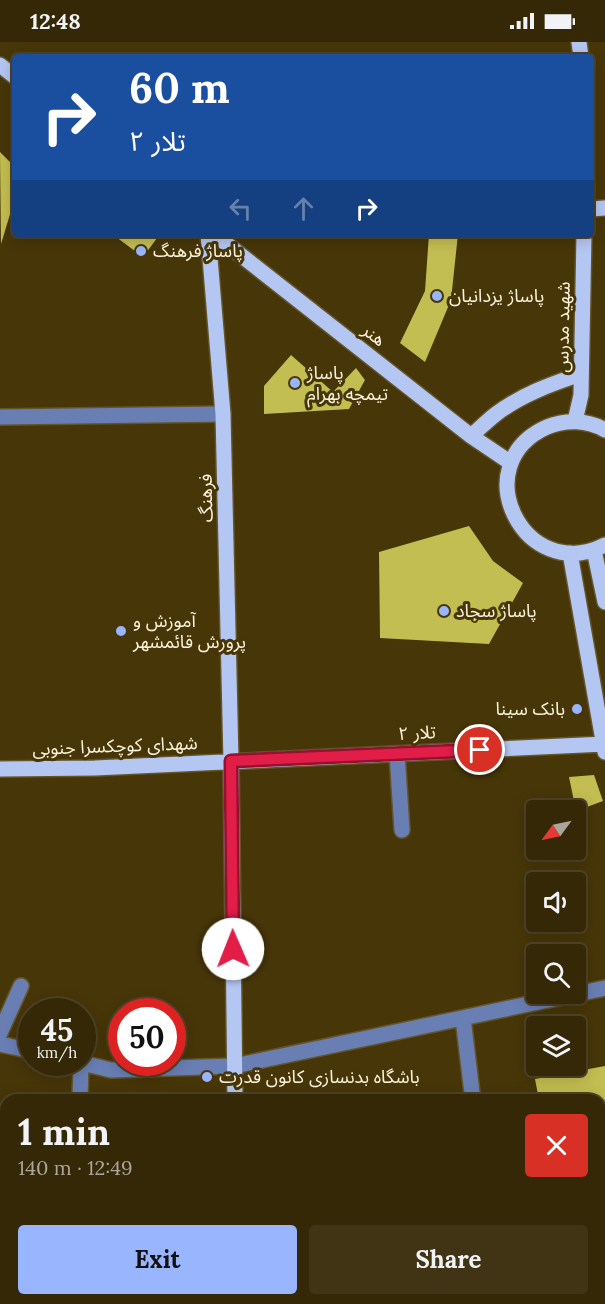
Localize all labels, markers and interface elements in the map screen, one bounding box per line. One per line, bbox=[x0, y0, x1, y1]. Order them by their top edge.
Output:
text: 12:48 bbox=[30, 7, 81, 35]
text: 60 m bbox=[129, 61, 230, 115]
icon: right bbox=[30, 78, 108, 156]
text: تلار ۲ bbox=[129, 124, 186, 158]
icon: left bbox=[224, 192, 257, 225]
icon: ahead bbox=[287, 192, 320, 225]
icon: right bbox=[350, 192, 383, 225]
place label: پاساژ فرهنگ bbox=[153, 239, 243, 262]
marker: پاساژ فرهنگ bbox=[134, 244, 148, 258]
street label: شهید مدرس bbox=[550, 281, 575, 373]
place label: پاساژ یزدانیان bbox=[449, 284, 544, 307]
marker: پاساژ یزدانیان bbox=[430, 289, 444, 303]
street label: هنر bbox=[357, 318, 391, 351]
place label: پاساژ تیمچه بهرام bbox=[306, 361, 388, 408]
marker: پاساژ تیمچه بهرام bbox=[288, 376, 302, 390]
street label: فرهنگ bbox=[194, 474, 217, 522]
place label: پاساژ سجاد bbox=[456, 599, 537, 622]
marker: پاساژ سجاد bbox=[437, 604, 451, 618]
place label: آموزش و پرورش قائمشهر bbox=[132, 609, 246, 653]
marker: آموزش و پرورش قائمشهر bbox=[114, 624, 128, 638]
place label: بانک سینا bbox=[496, 697, 565, 720]
marker: بانک سینا bbox=[570, 702, 584, 716]
street label: تلار ۲ bbox=[397, 720, 436, 745]
pin bbox=[454, 724, 505, 775]
street label: شهدای کوچکسرا جنوبی bbox=[32, 731, 198, 760]
icon: arrive bbox=[463, 733, 496, 766]
north arrow bbox=[526, 800, 586, 860]
map controls bbox=[526, 800, 586, 1076]
button: sound bbox=[526, 872, 586, 932]
position arrow bbox=[201, 917, 265, 981]
button: search bbox=[526, 944, 586, 1004]
speed limit sign: 50 bbox=[108, 998, 186, 1076]
text: 45 bbox=[41, 1011, 73, 1049]
button: layers bbox=[526, 1016, 586, 1076]
text: km/h bbox=[37, 1043, 77, 1062]
place label: باشگاه بدنسازی کانون قدرت bbox=[219, 1065, 420, 1088]
marker: باشگاه بدنسازی کانون قدرت bbox=[200, 1070, 214, 1084]
text: 1 min bbox=[18, 1109, 110, 1155]
button: close bbox=[525, 1114, 588, 1177]
text: 140 m · 12:49 bbox=[18, 1155, 133, 1180]
button: Exit bbox=[18, 1225, 297, 1294]
button: Share bbox=[309, 1225, 588, 1294]

